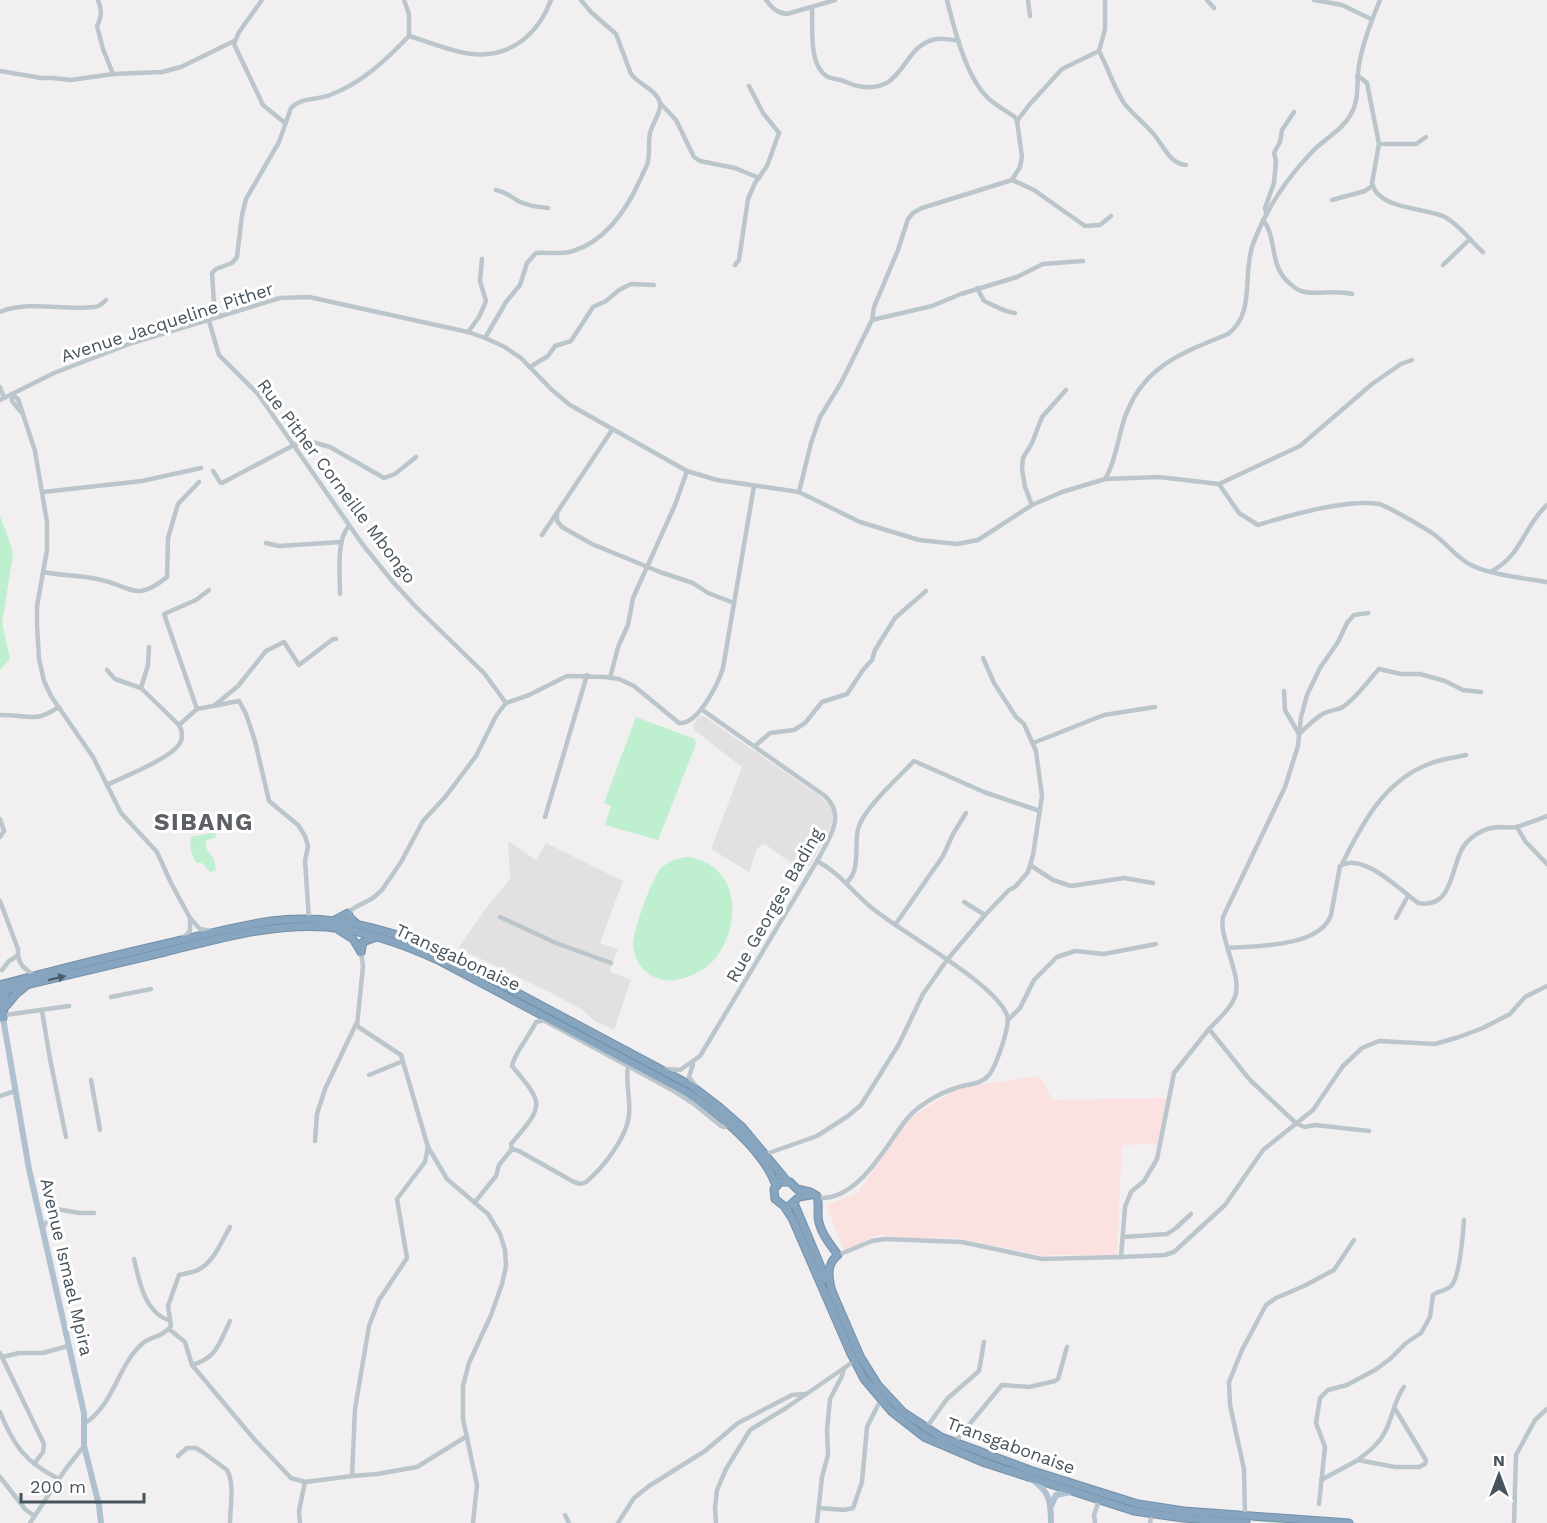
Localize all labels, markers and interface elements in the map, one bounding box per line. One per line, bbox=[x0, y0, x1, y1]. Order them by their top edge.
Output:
street label: Avenue Jacqueline Pither bbox=[58, 278, 276, 366]
street label: Rue Pither Corneille Mbongo bbox=[253, 375, 421, 587]
district label: SIBANG bbox=[154, 808, 254, 836]
street label: Rue Georges Bading bbox=[721, 824, 827, 986]
street label: Transgabonaise bbox=[392, 919, 524, 995]
one-way arrow bbox=[48, 972, 66, 982]
street label: Avenue Ismael Mpira bbox=[36, 1176, 98, 1358]
street label: Transgabonaise bbox=[944, 1412, 1078, 1478]
north arrow bbox=[1469, 1445, 1529, 1505]
text: N bbox=[1493, 1451, 1505, 1470]
scale bar bbox=[21, 1466, 144, 1504]
text: 200 m bbox=[30, 1476, 86, 1497]

